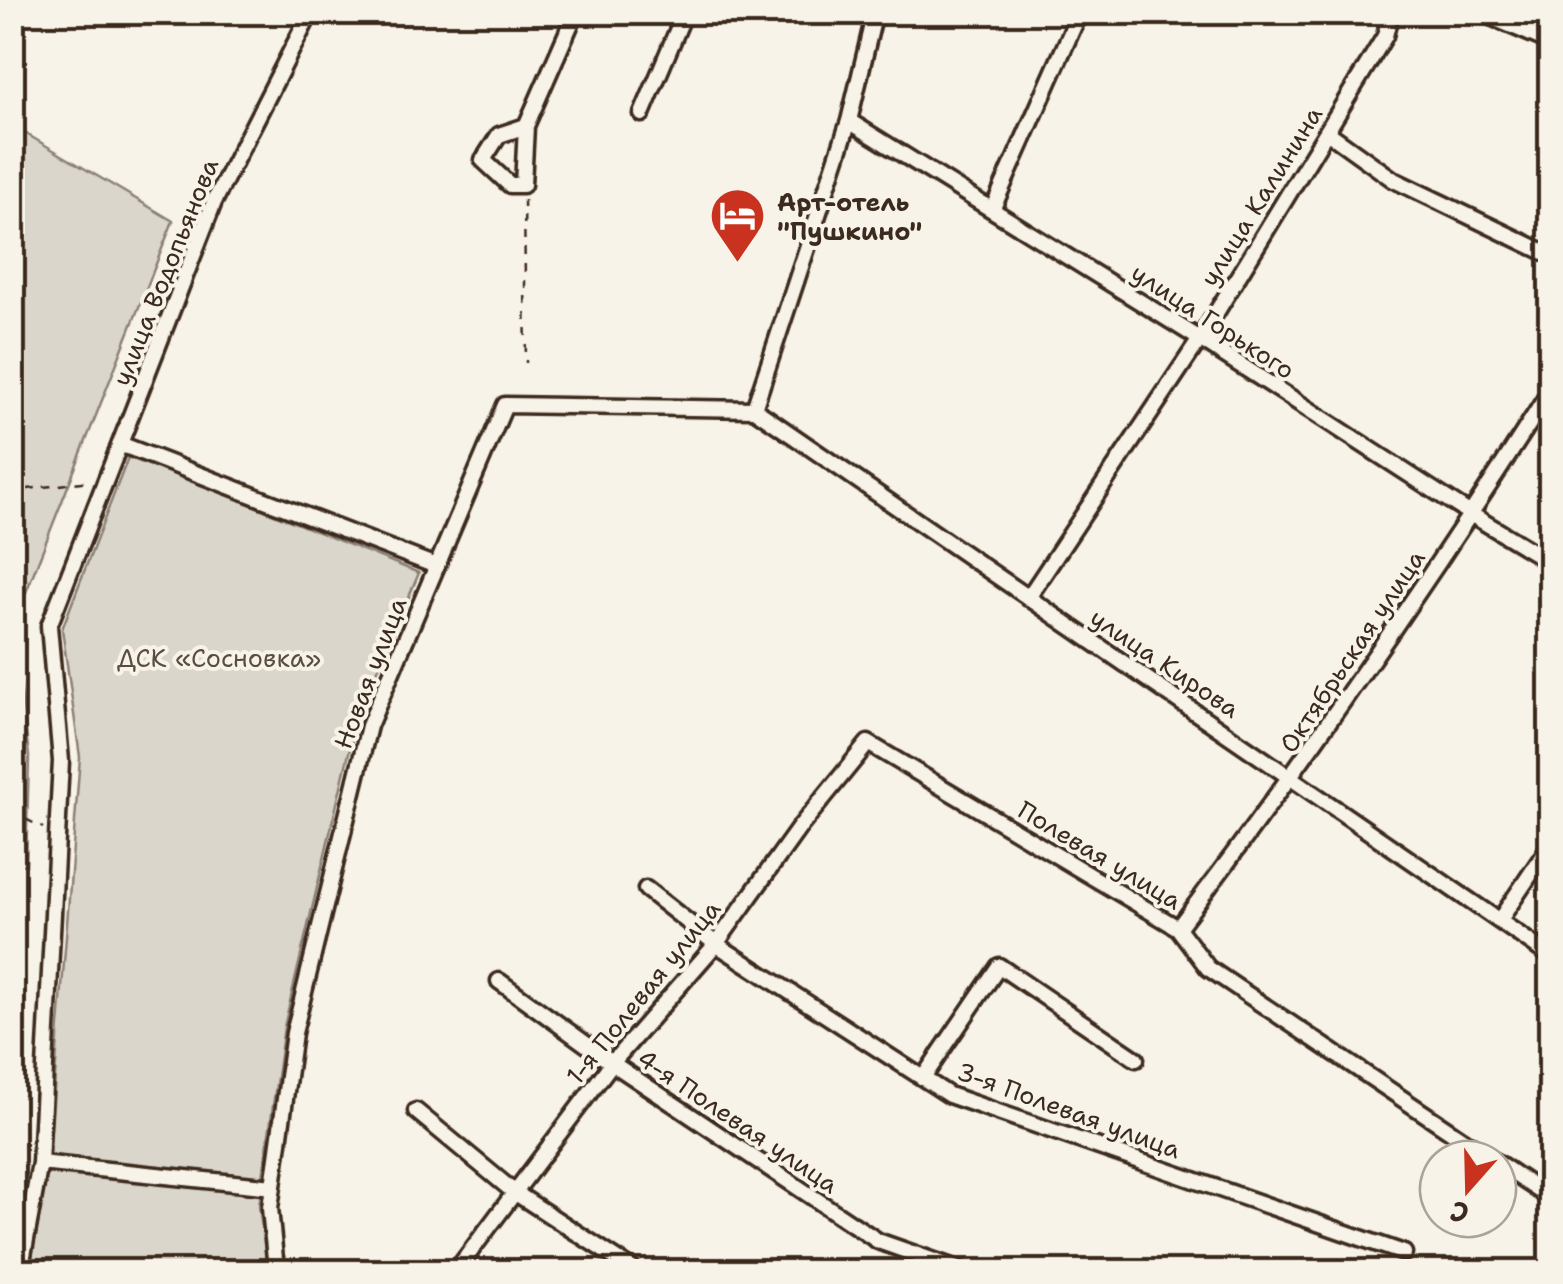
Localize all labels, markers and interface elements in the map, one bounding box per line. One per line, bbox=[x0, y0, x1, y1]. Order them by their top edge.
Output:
street label: улица Калинина bbox=[1192, 99, 1330, 293]
street label: улица Водопьянова bbox=[104, 153, 226, 391]
place label: Арт-отель "Пушкино" bbox=[777, 185, 922, 248]
hotel icon: Арт-отель "Пушкино" bbox=[708, 186, 768, 265]
street label: улица Горького bbox=[1125, 255, 1301, 387]
street label: Октябрьская улица bbox=[1271, 542, 1433, 759]
street label: Новая улица bbox=[326, 592, 415, 754]
street label: улица Кирова bbox=[1084, 600, 1247, 726]
park label: ДСК «Сосновка» bbox=[117, 641, 321, 675]
street label: Полевая улица bbox=[1012, 793, 1189, 918]
street label: 1-я Полевая улица bbox=[558, 892, 728, 1091]
street label: 4-я Полевая улица bbox=[631, 1041, 846, 1201]
street label: 3-я Полевая улица bbox=[953, 1054, 1186, 1166]
north arrow bbox=[1418, 1139, 1518, 1239]
text: С bbox=[1445, 1192, 1474, 1233]

